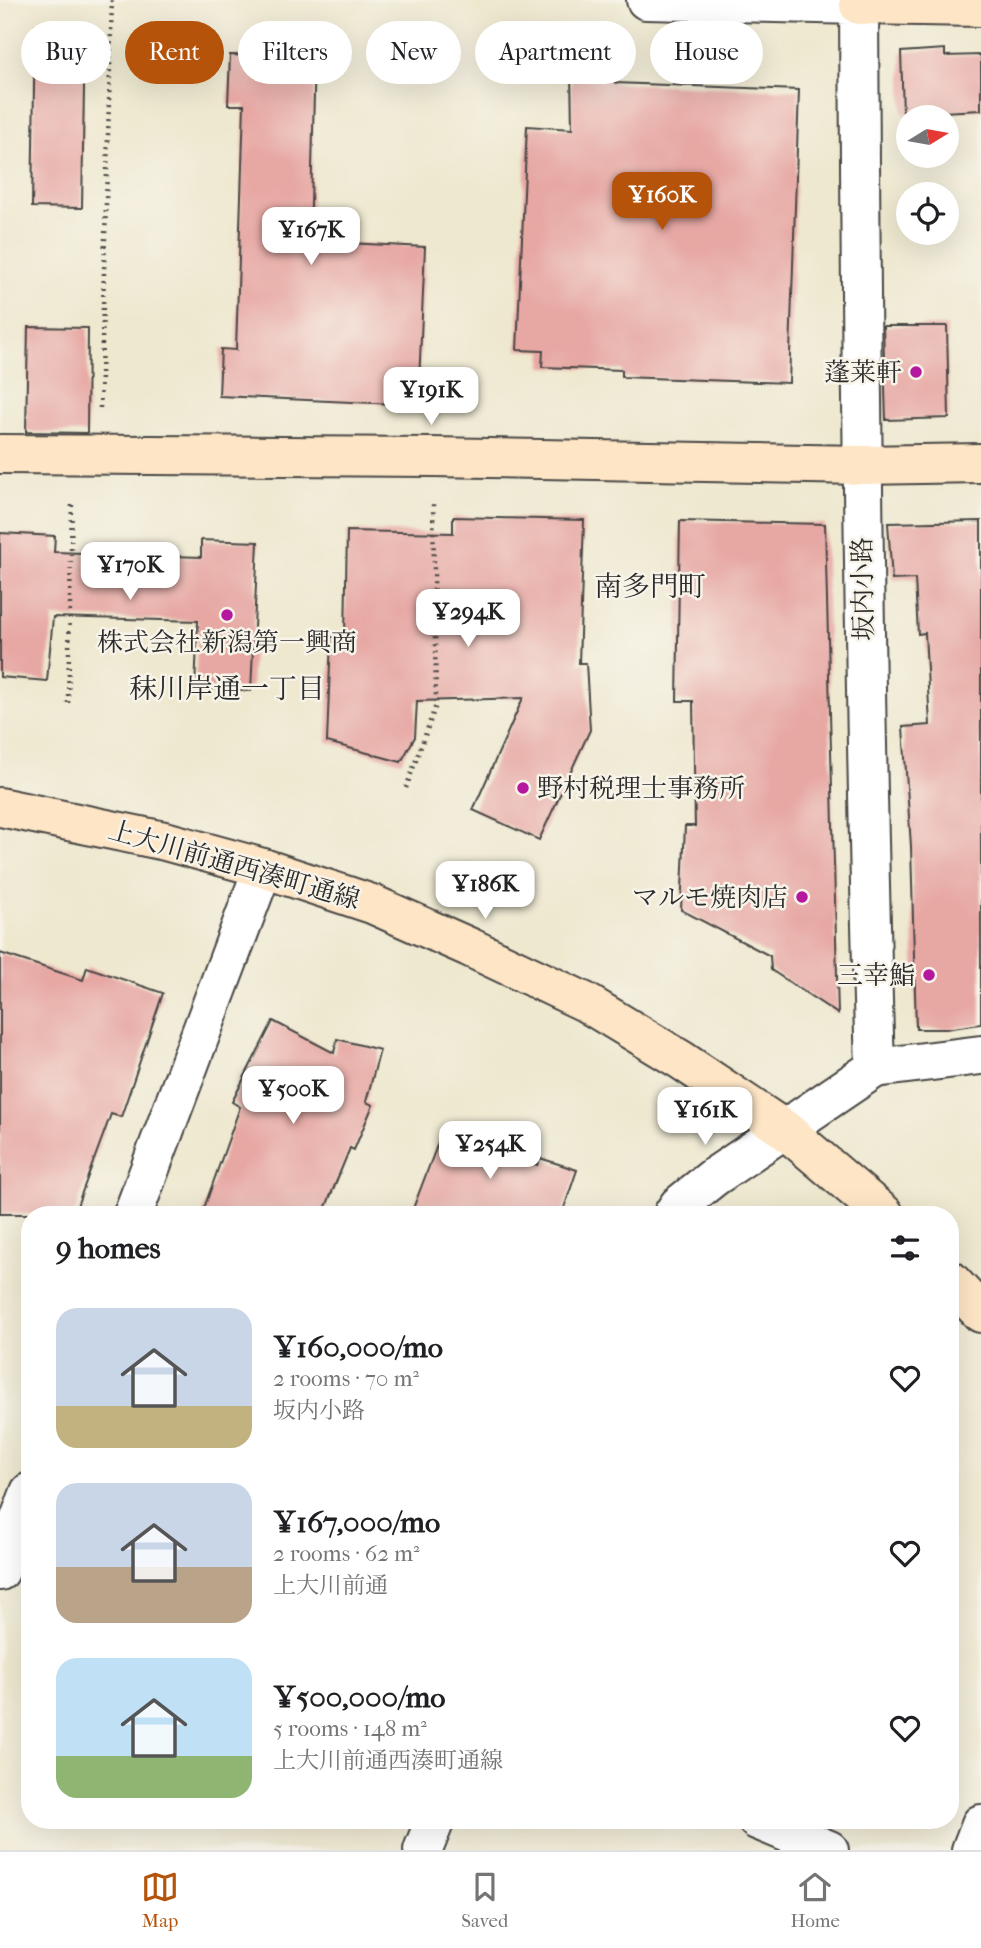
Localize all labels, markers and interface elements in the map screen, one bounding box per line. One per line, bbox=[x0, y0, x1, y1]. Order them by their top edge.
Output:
chip: Buy bbox=[21, 21, 111, 84]
chip: Rent bbox=[125, 21, 224, 84]
chip: Filters bbox=[238, 21, 352, 84]
chip: New bbox=[366, 21, 461, 84]
chip: Apartment bbox=[475, 21, 636, 84]
chip: House bbox=[650, 21, 763, 84]
north arrow bbox=[896, 105, 959, 168]
map controls bbox=[896, 105, 959, 245]
pin: ¥160K bbox=[613, 173, 711, 232]
text: ¥160K bbox=[628, 181, 696, 208]
button: locate bbox=[896, 182, 959, 245]
pin: ¥167K bbox=[262, 208, 360, 267]
text: ¥167K bbox=[278, 216, 344, 243]
place label: 蓬莱軒 bbox=[824, 357, 902, 388]
marker: 蓬莱軒 bbox=[908, 364, 924, 380]
pin: ¥191K bbox=[382, 368, 480, 427]
text: ¥191K bbox=[399, 376, 463, 403]
street label: 坂内小路 bbox=[847, 537, 879, 641]
pin: ¥170K bbox=[81, 542, 179, 602]
text: ¥170K bbox=[97, 551, 163, 578]
district label: 南多門町 bbox=[594, 570, 706, 603]
pin: ¥294K bbox=[419, 590, 517, 649]
text: ¥294K bbox=[432, 598, 504, 625]
marker: 株式会社新潟第一興商 bbox=[219, 607, 235, 623]
place label: 株式会社新潟第一興商 bbox=[97, 627, 357, 658]
district label: 秣川岸通一丁目 bbox=[129, 672, 325, 705]
place label: 野村税理士事務所 bbox=[537, 773, 745, 804]
marker: 野村税理士事務所 bbox=[515, 780, 531, 796]
street label: 上大川前通西湊町通線 bbox=[105, 814, 363, 916]
pin: ¥186K bbox=[436, 862, 534, 921]
text: ¥186K bbox=[452, 870, 518, 897]
place label: マルモ焼肉店 bbox=[632, 882, 788, 913]
marker: マルモ焼肉店 bbox=[794, 889, 810, 905]
place label: 三幸鮨 bbox=[837, 960, 915, 991]
marker: 三幸鮨 bbox=[921, 967, 937, 983]
pin: ¥500K bbox=[244, 1066, 342, 1126]
text: ¥500K bbox=[258, 1075, 328, 1102]
pin: ¥161K bbox=[656, 1088, 754, 1147]
text: ¥161K bbox=[673, 1096, 737, 1123]
pin: ¥254K bbox=[441, 1122, 539, 1181]
text: ¥254K bbox=[455, 1130, 525, 1157]
icon: filters bbox=[886, 1229, 924, 1267]
text: 9 homes bbox=[56, 1231, 161, 1266]
text: ¥160,000/mo bbox=[273, 1330, 443, 1365]
icon: home bbox=[112, 1336, 196, 1420]
icon: heart bbox=[886, 1359, 924, 1397]
text: 2 rooms · 70 m² bbox=[273, 1365, 419, 1392]
text: 坂内小路 bbox=[273, 1397, 365, 1424]
text: ¥167,000/mo bbox=[273, 1505, 440, 1540]
icon: home bbox=[112, 1511, 196, 1595]
icon: heart bbox=[886, 1534, 924, 1572]
text: 2 rooms · 62 m² bbox=[273, 1540, 420, 1567]
text: 上大川前通 bbox=[273, 1572, 388, 1599]
text: ¥500,000/mo bbox=[273, 1680, 446, 1715]
icon: home bbox=[112, 1686, 196, 1770]
icon: heart bbox=[886, 1709, 924, 1747]
text: 5 rooms · 148 m² bbox=[273, 1715, 427, 1742]
text: 上大川前通西湊町通線 bbox=[273, 1747, 503, 1774]
tab: Map bbox=[141, 1868, 179, 1932]
tab: Saved bbox=[461, 1868, 508, 1932]
tab: Home bbox=[790, 1868, 840, 1932]

